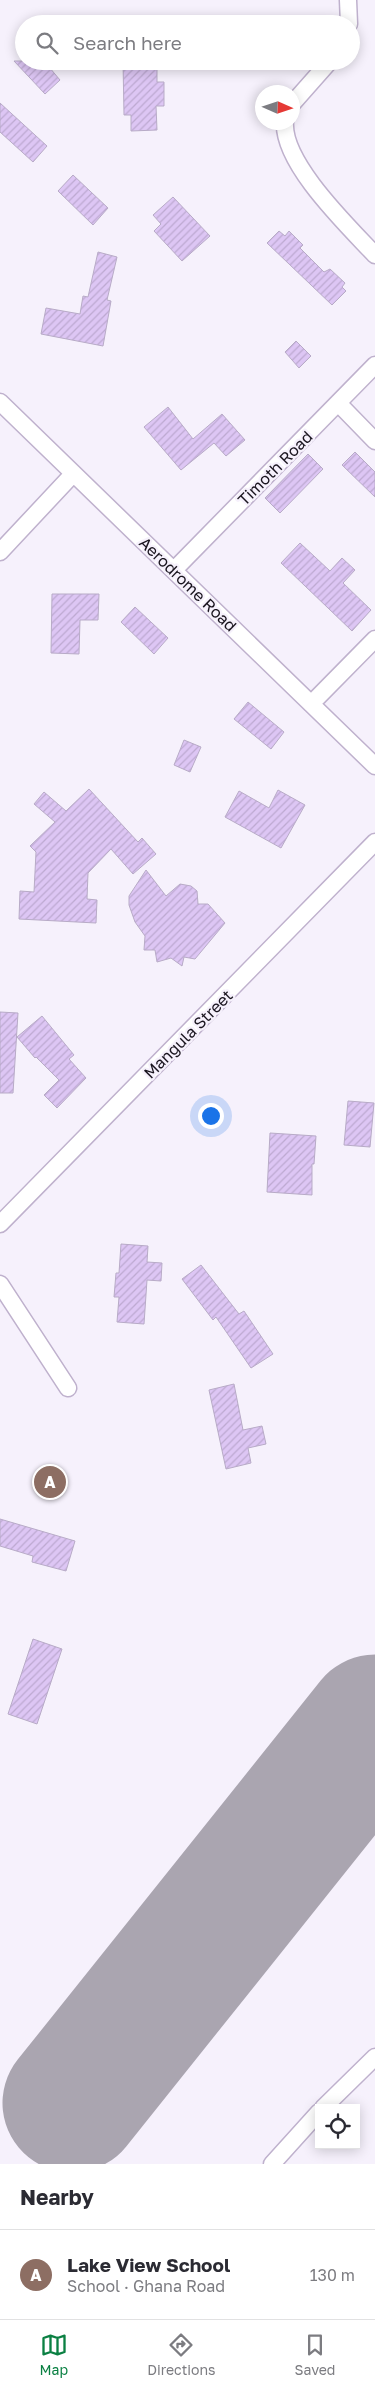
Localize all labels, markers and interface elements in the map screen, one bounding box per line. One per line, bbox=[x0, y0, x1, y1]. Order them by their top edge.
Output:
search box bbox=[15, 15, 360, 70]
icon: search bbox=[33, 29, 61, 57]
text: Search here bbox=[73, 31, 182, 54]
north arrow bbox=[255, 85, 300, 130]
street label: Timoth Road bbox=[233, 426, 317, 510]
street label: Aerodrome Road bbox=[135, 532, 241, 636]
street label: Mangula Street bbox=[139, 985, 237, 1083]
your location bbox=[198, 1103, 224, 1129]
pin: A bbox=[34, 1463, 66, 1501]
map controls bbox=[315, 2104, 360, 2149]
button: locate bbox=[315, 2104, 360, 2149]
text: Nearby bbox=[20, 2184, 94, 2210]
text: Lake View School bbox=[67, 2253, 230, 2276]
text: A bbox=[30, 2265, 42, 2285]
text: 130 m bbox=[310, 2265, 355, 2285]
text: School · Ghana Road bbox=[67, 2276, 225, 2296]
tab: Map bbox=[40, 2331, 68, 2378]
tab: Directions bbox=[147, 2331, 216, 2378]
tab: Saved bbox=[295, 2331, 335, 2378]

